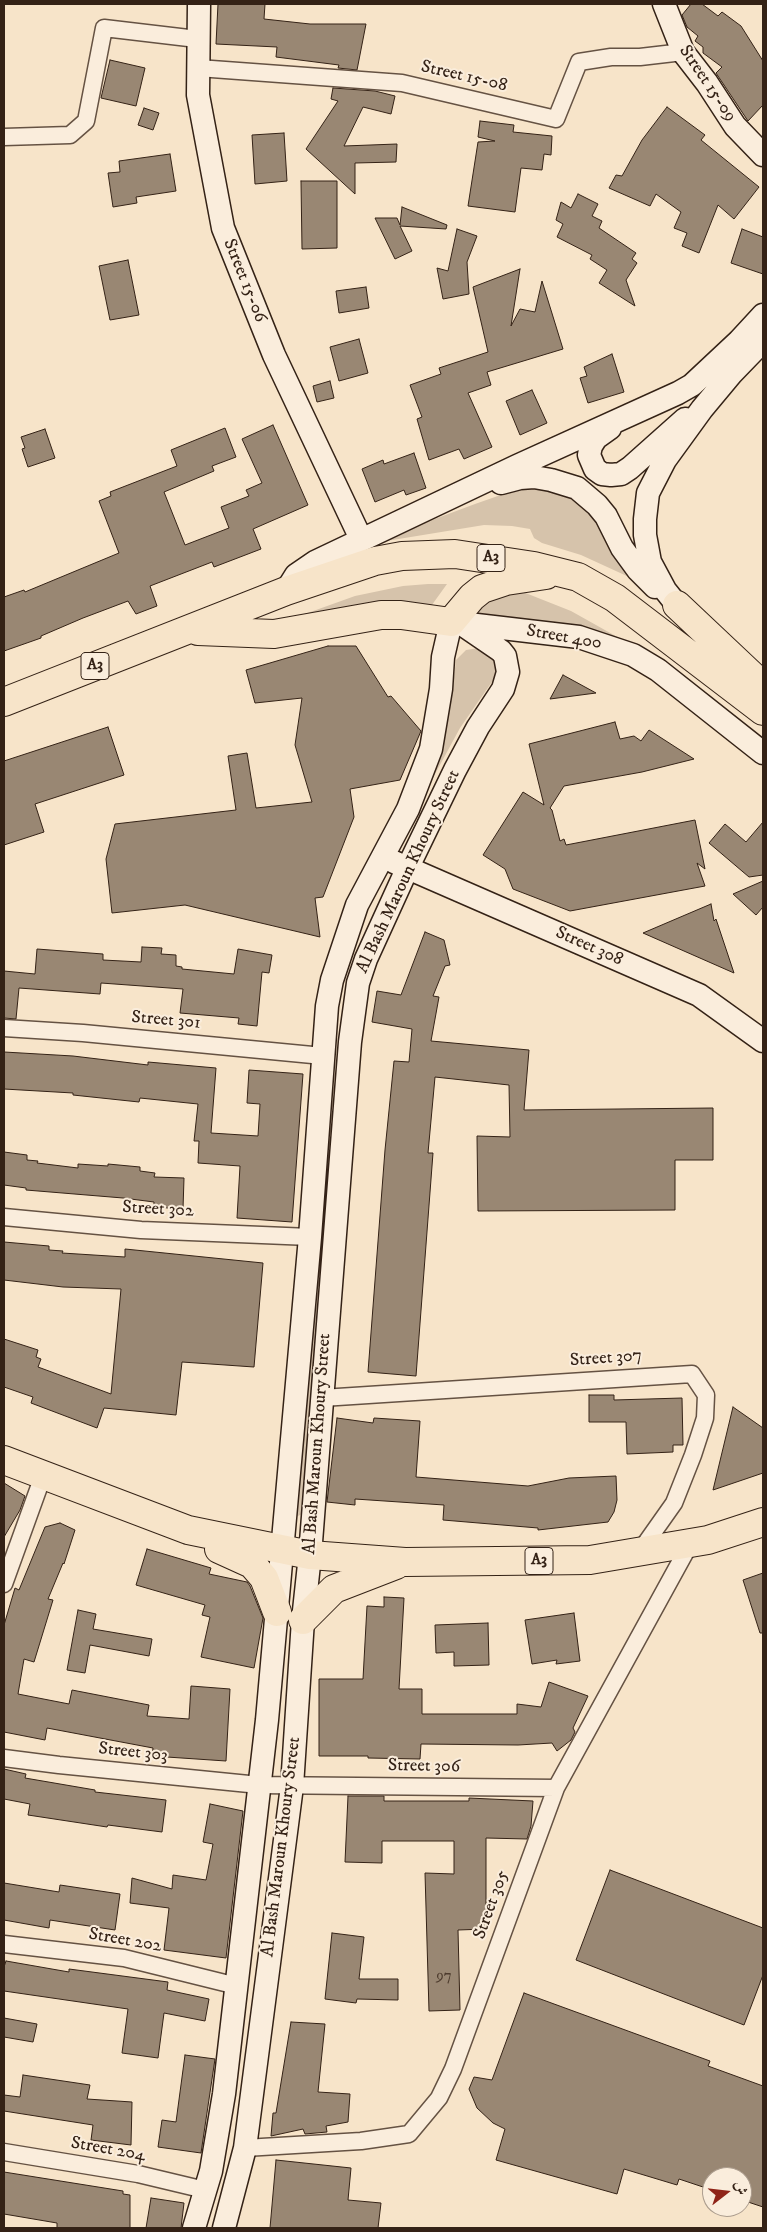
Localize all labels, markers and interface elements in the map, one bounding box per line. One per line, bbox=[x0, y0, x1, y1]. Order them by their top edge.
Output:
street label: Street 15-09 bbox=[673, 42, 741, 126]
street label: Street 15-08 bbox=[419, 57, 509, 97]
street label: Street 15-06 bbox=[217, 236, 271, 326]
road number: A3 bbox=[477, 544, 505, 572]
street label: Street 400 bbox=[525, 621, 603, 655]
road number: A3 bbox=[81, 652, 109, 679]
street label: Al Bash Maroun Khoury Street bbox=[352, 767, 466, 977]
street label: Street 308 bbox=[552, 923, 626, 971]
street label: Street 301 bbox=[131, 1007, 201, 1035]
street label: Street 302 bbox=[122, 1197, 194, 1223]
street label: Al Bash Maroun Khoury Street bbox=[299, 1333, 337, 1555]
street label: Street 307 bbox=[569, 1346, 643, 1372]
road number: A3 bbox=[525, 1548, 553, 1574]
street label: Al Bash Maroun Khoury Street bbox=[258, 1736, 306, 1958]
street label: Street 303 bbox=[97, 1739, 169, 1767]
street label: Street 306 bbox=[388, 1756, 460, 1778]
street label: Street 305 bbox=[470, 1868, 514, 1942]
street label: Street 202 bbox=[87, 1924, 163, 1958]
house number: 97 bbox=[436, 1968, 452, 1986]
street label: Street 204 bbox=[69, 2133, 147, 2167]
north arrow bbox=[702, 2167, 752, 2217]
text: ش bbox=[730, 2179, 751, 2197]

